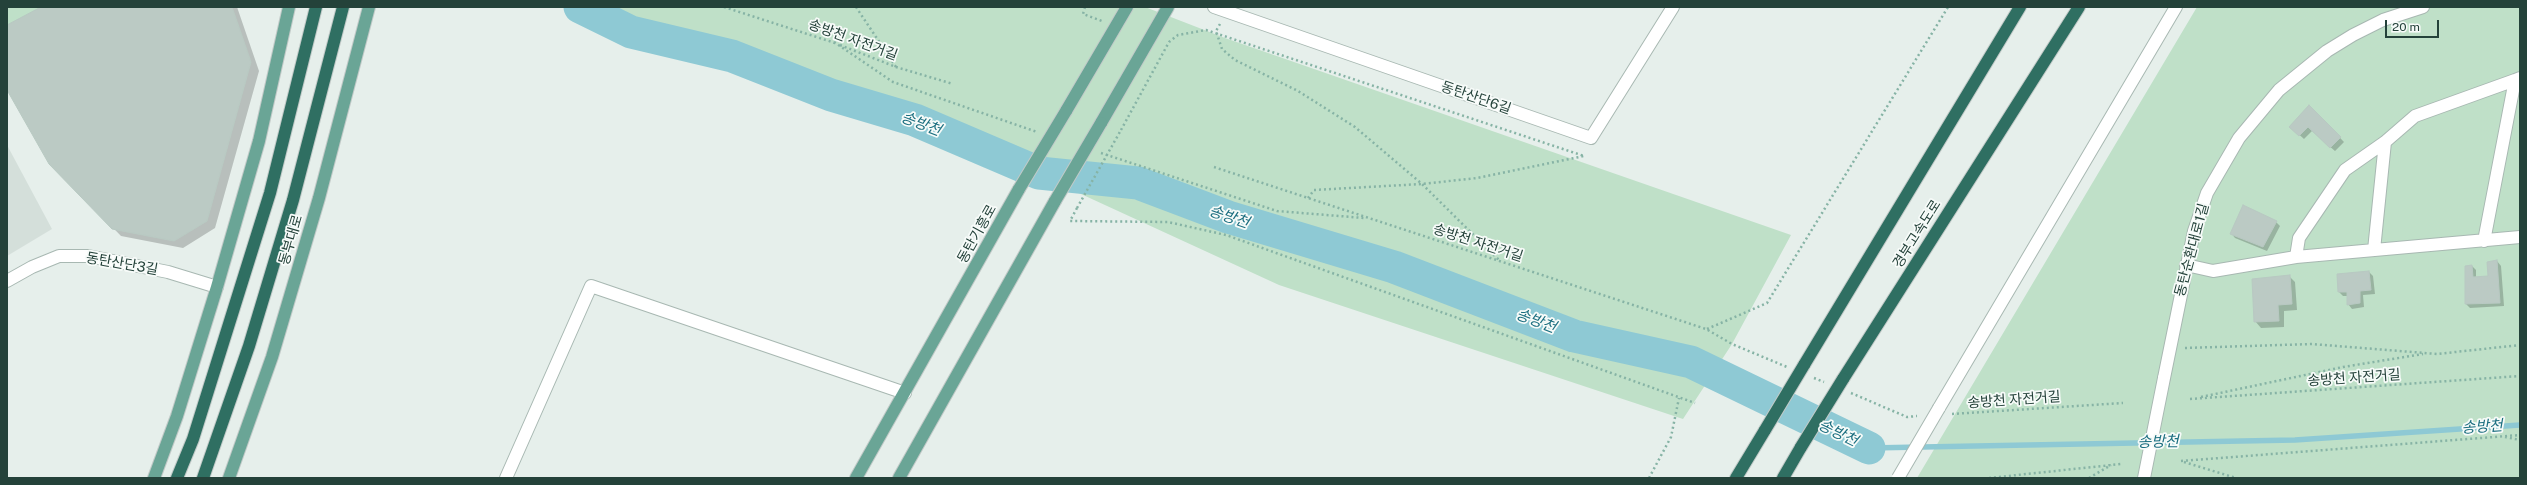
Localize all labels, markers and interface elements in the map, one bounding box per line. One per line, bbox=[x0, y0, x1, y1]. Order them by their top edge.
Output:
scale bar bbox=[2387, 12, 2441, 38]
street label: 송방천 자전거길 bbox=[806, 16, 900, 64]
text: 20 m bbox=[2392, 20, 2420, 34]
street label: 동탄산단6길 bbox=[1439, 78, 1513, 118]
water label: 송방천 bbox=[898, 108, 944, 140]
street label: 경부고속도로 bbox=[1889, 197, 1945, 271]
street label: 동탄기흥로 bbox=[954, 202, 1000, 266]
water label: 송방천 bbox=[1206, 202, 1252, 232]
street label: 동탄순환대로1길 bbox=[2171, 202, 2213, 298]
street label: 동부대로 bbox=[276, 213, 306, 267]
street label: 송방천 자전거길 bbox=[1431, 221, 1525, 265]
street label: 동탄산단3길 bbox=[84, 249, 160, 279]
water label: 송방천 bbox=[1513, 305, 1559, 337]
street label: 송방천 자전거길 bbox=[2307, 366, 2401, 390]
street label: 송방천 자전거길 bbox=[1967, 388, 2061, 412]
water label: 송방천 bbox=[1815, 416, 1861, 450]
water label: 송방천 bbox=[2461, 417, 2503, 437]
water label: 송방천 bbox=[2137, 433, 2179, 451]

